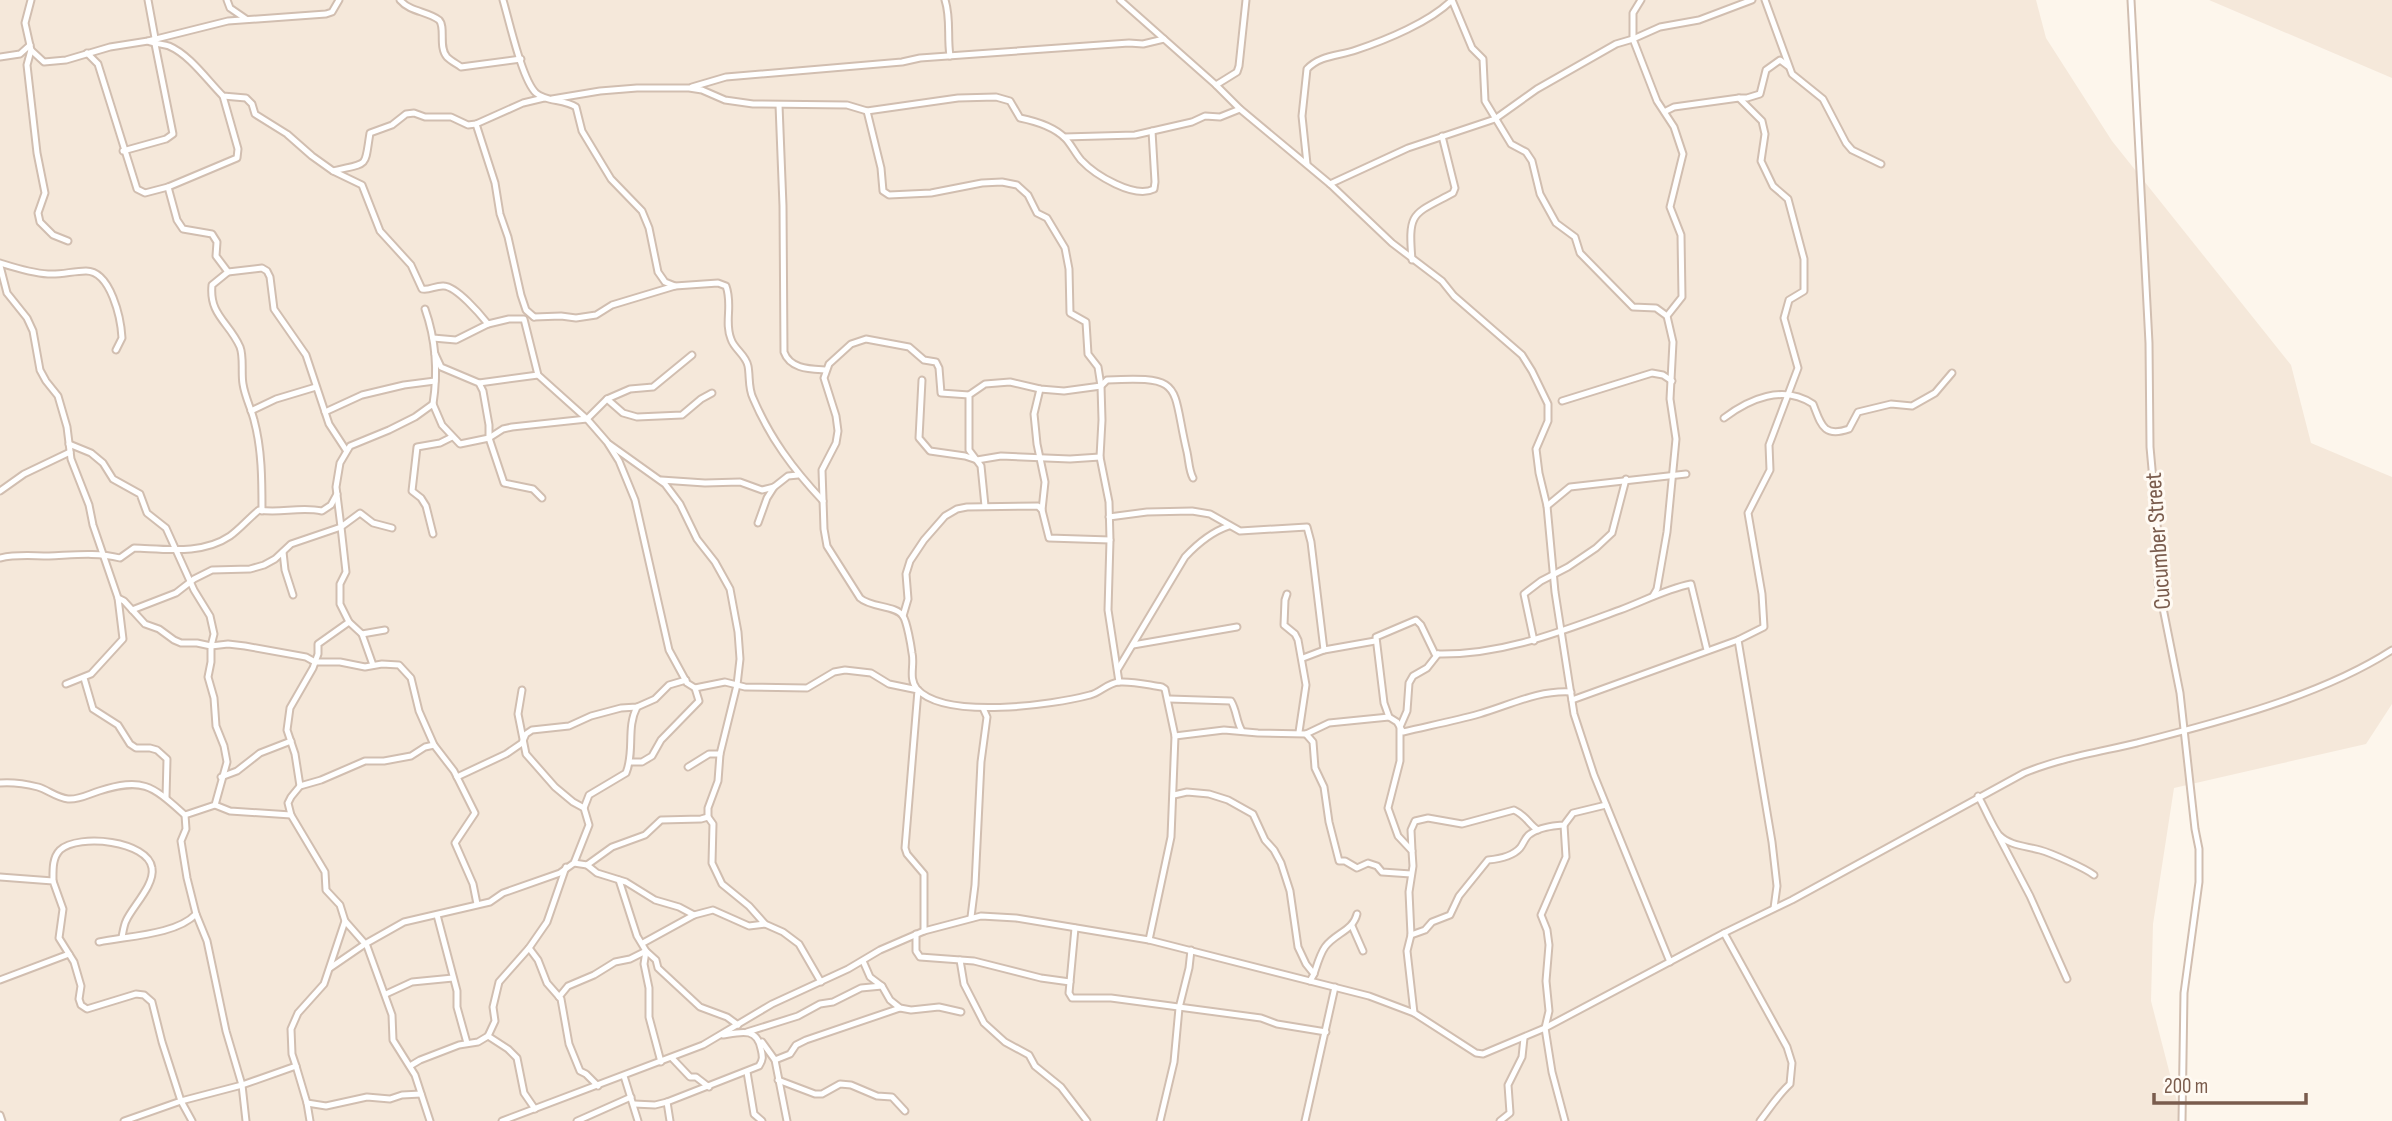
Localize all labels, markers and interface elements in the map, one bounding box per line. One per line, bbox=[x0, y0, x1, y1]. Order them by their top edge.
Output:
street label: Cucumber Street bbox=[2139, 471, 2177, 611]
scale bar bbox=[2154, 1062, 2306, 1106]
text: 200 m bbox=[2164, 1074, 2208, 1099]

